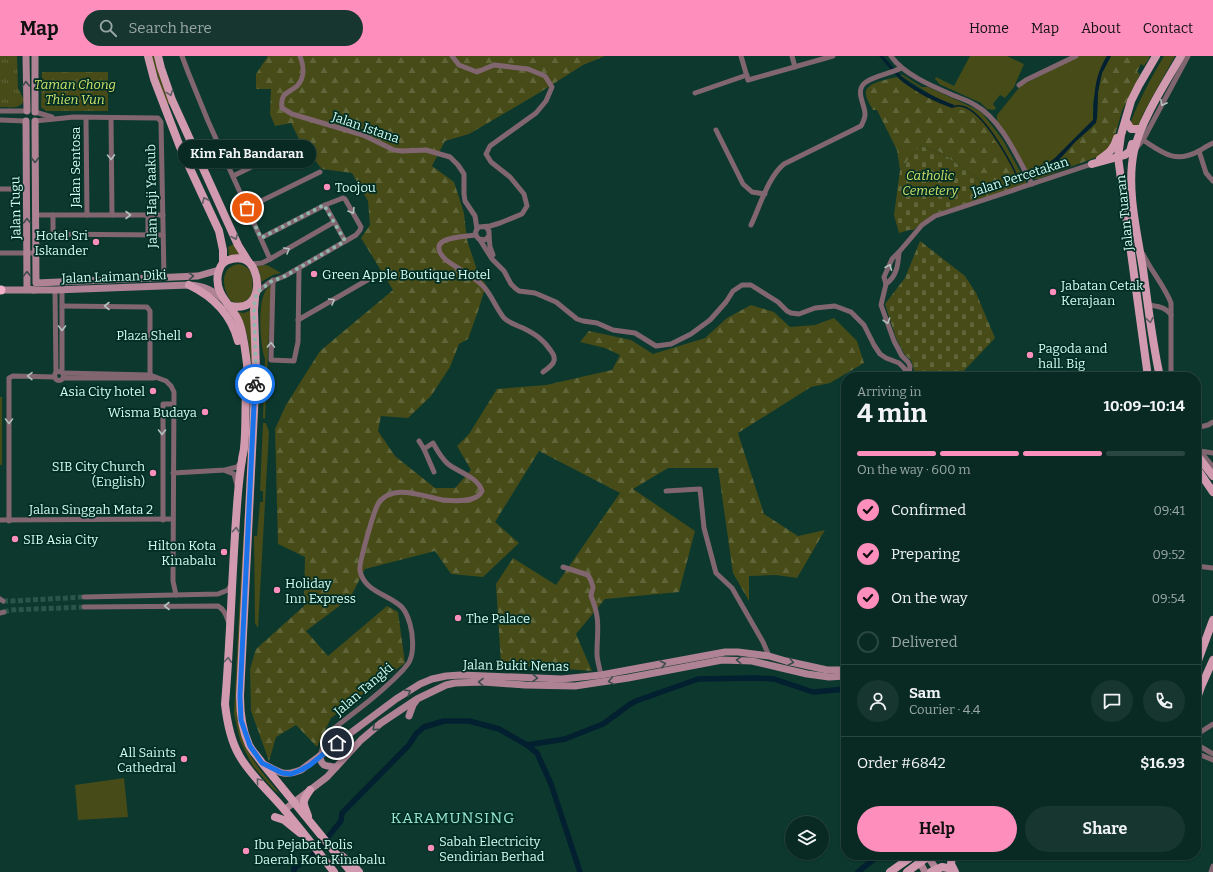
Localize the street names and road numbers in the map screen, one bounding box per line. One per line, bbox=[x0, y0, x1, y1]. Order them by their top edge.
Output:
street label: Jalan Istana bbox=[329, 109, 401, 146]
street label: Jalan Sentosa bbox=[68, 127, 83, 208]
street label: Jalan Haji Yaakub bbox=[143, 144, 160, 249]
street label: Jalan Percetakan bbox=[969, 154, 1071, 199]
street label: Jalan Tuaran bbox=[1113, 174, 1136, 252]
street label: Jalan Tugu bbox=[7, 176, 24, 241]
street label: Jalan Laiman Diki bbox=[60, 267, 167, 286]
street label: Jalan Singgah Mata 2 bbox=[28, 502, 153, 517]
street label: Jalan Bukit Nenas bbox=[462, 657, 569, 674]
street label: Jalan Tangki bbox=[330, 660, 396, 720]

